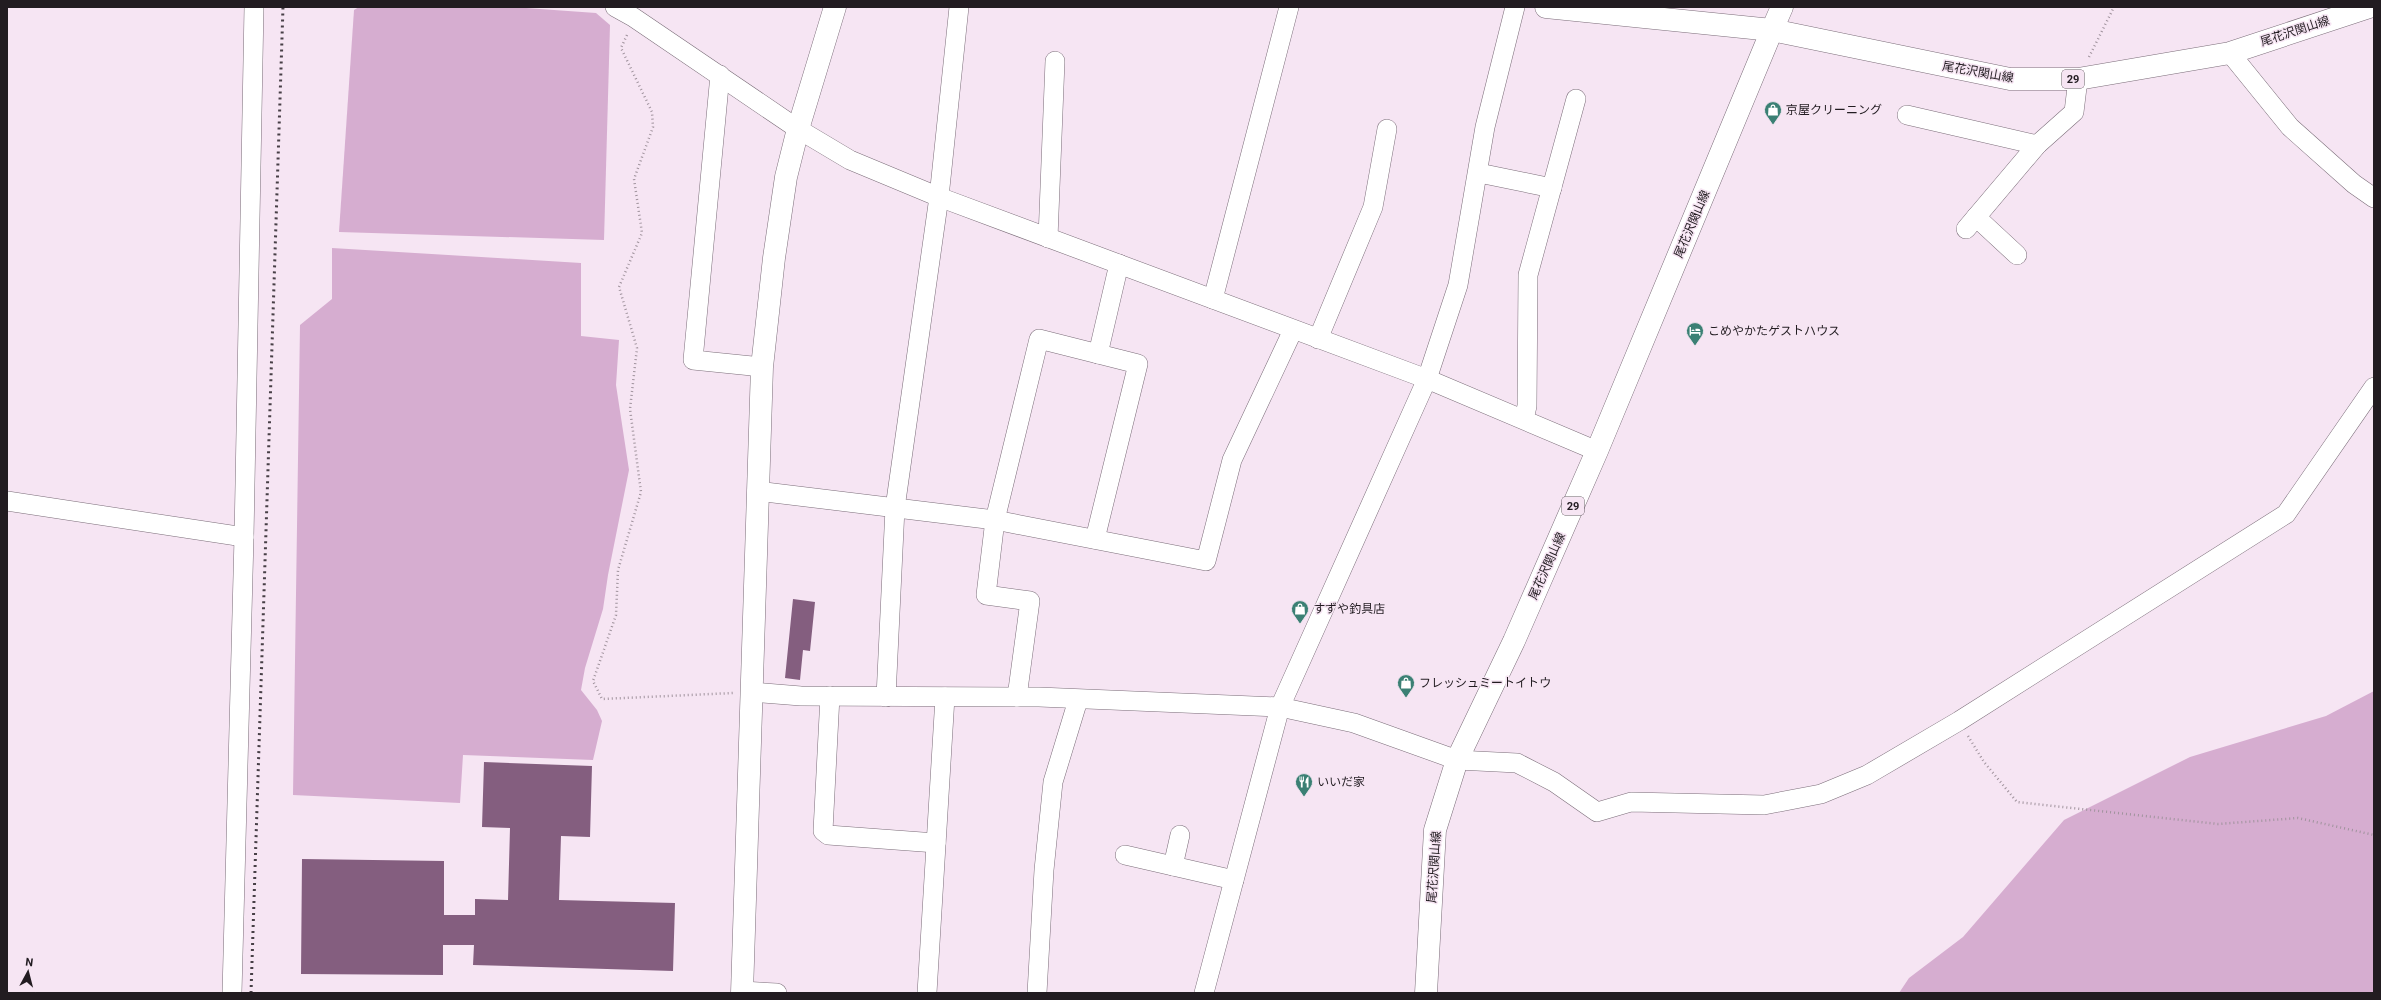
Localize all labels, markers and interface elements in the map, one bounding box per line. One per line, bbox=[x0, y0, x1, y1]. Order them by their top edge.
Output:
street label: 尾花沢関山線 bbox=[2259, 13, 2331, 49]
street label: 尾花沢関山線 bbox=[1941, 59, 2015, 85]
road number: 29 bbox=[2062, 70, 2084, 88]
shop icon: 京屋クリーニング bbox=[1763, 100, 1783, 125]
place label: 京屋クリーニング bbox=[1786, 103, 1882, 117]
street label: 尾花沢関山線 bbox=[1671, 188, 1713, 260]
hotel icon: こめやかたゲストハウス bbox=[1685, 321, 1705, 346]
place label: こめやかたゲストハウス bbox=[1708, 324, 1840, 338]
road number: 29 bbox=[1562, 497, 1584, 515]
street label: 尾花沢関山線 bbox=[1526, 530, 1568, 602]
shop icon: すずや釣具店 bbox=[1290, 599, 1310, 624]
place label: すずや釣具店 bbox=[1313, 602, 1385, 616]
shop icon: フレッシュミートイトウ bbox=[1396, 673, 1416, 698]
place label: フレッシュミートイトウ bbox=[1419, 676, 1551, 690]
restaurant icon: いいだ家 bbox=[1294, 772, 1314, 797]
place label: いいだ家 bbox=[1317, 775, 1365, 789]
street label: 尾花沢関山線 bbox=[1425, 831, 1443, 903]
north arrow bbox=[8, 952, 48, 992]
text: N bbox=[25, 956, 34, 970]

